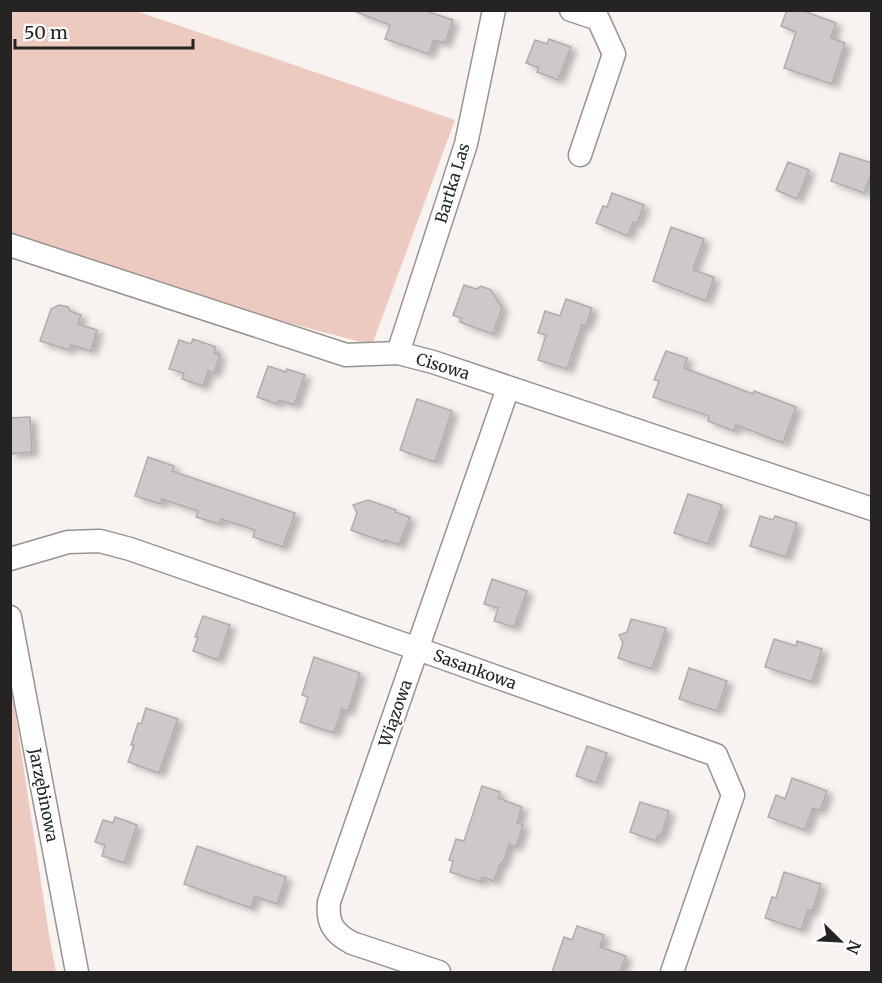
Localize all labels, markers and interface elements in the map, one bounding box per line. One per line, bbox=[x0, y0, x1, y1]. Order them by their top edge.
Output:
scale bar bbox=[15, 12, 194, 50]
text: 50 m bbox=[24, 21, 68, 44]
street label: Bartka Las bbox=[430, 140, 474, 225]
street label: Cisowa bbox=[414, 348, 472, 384]
street label: Sasankowa bbox=[431, 645, 520, 693]
street label: Wiązowa bbox=[374, 676, 416, 750]
street label: Jarzębinowa bbox=[25, 746, 63, 844]
north arrow bbox=[810, 911, 870, 971]
text: N bbox=[842, 937, 865, 957]

